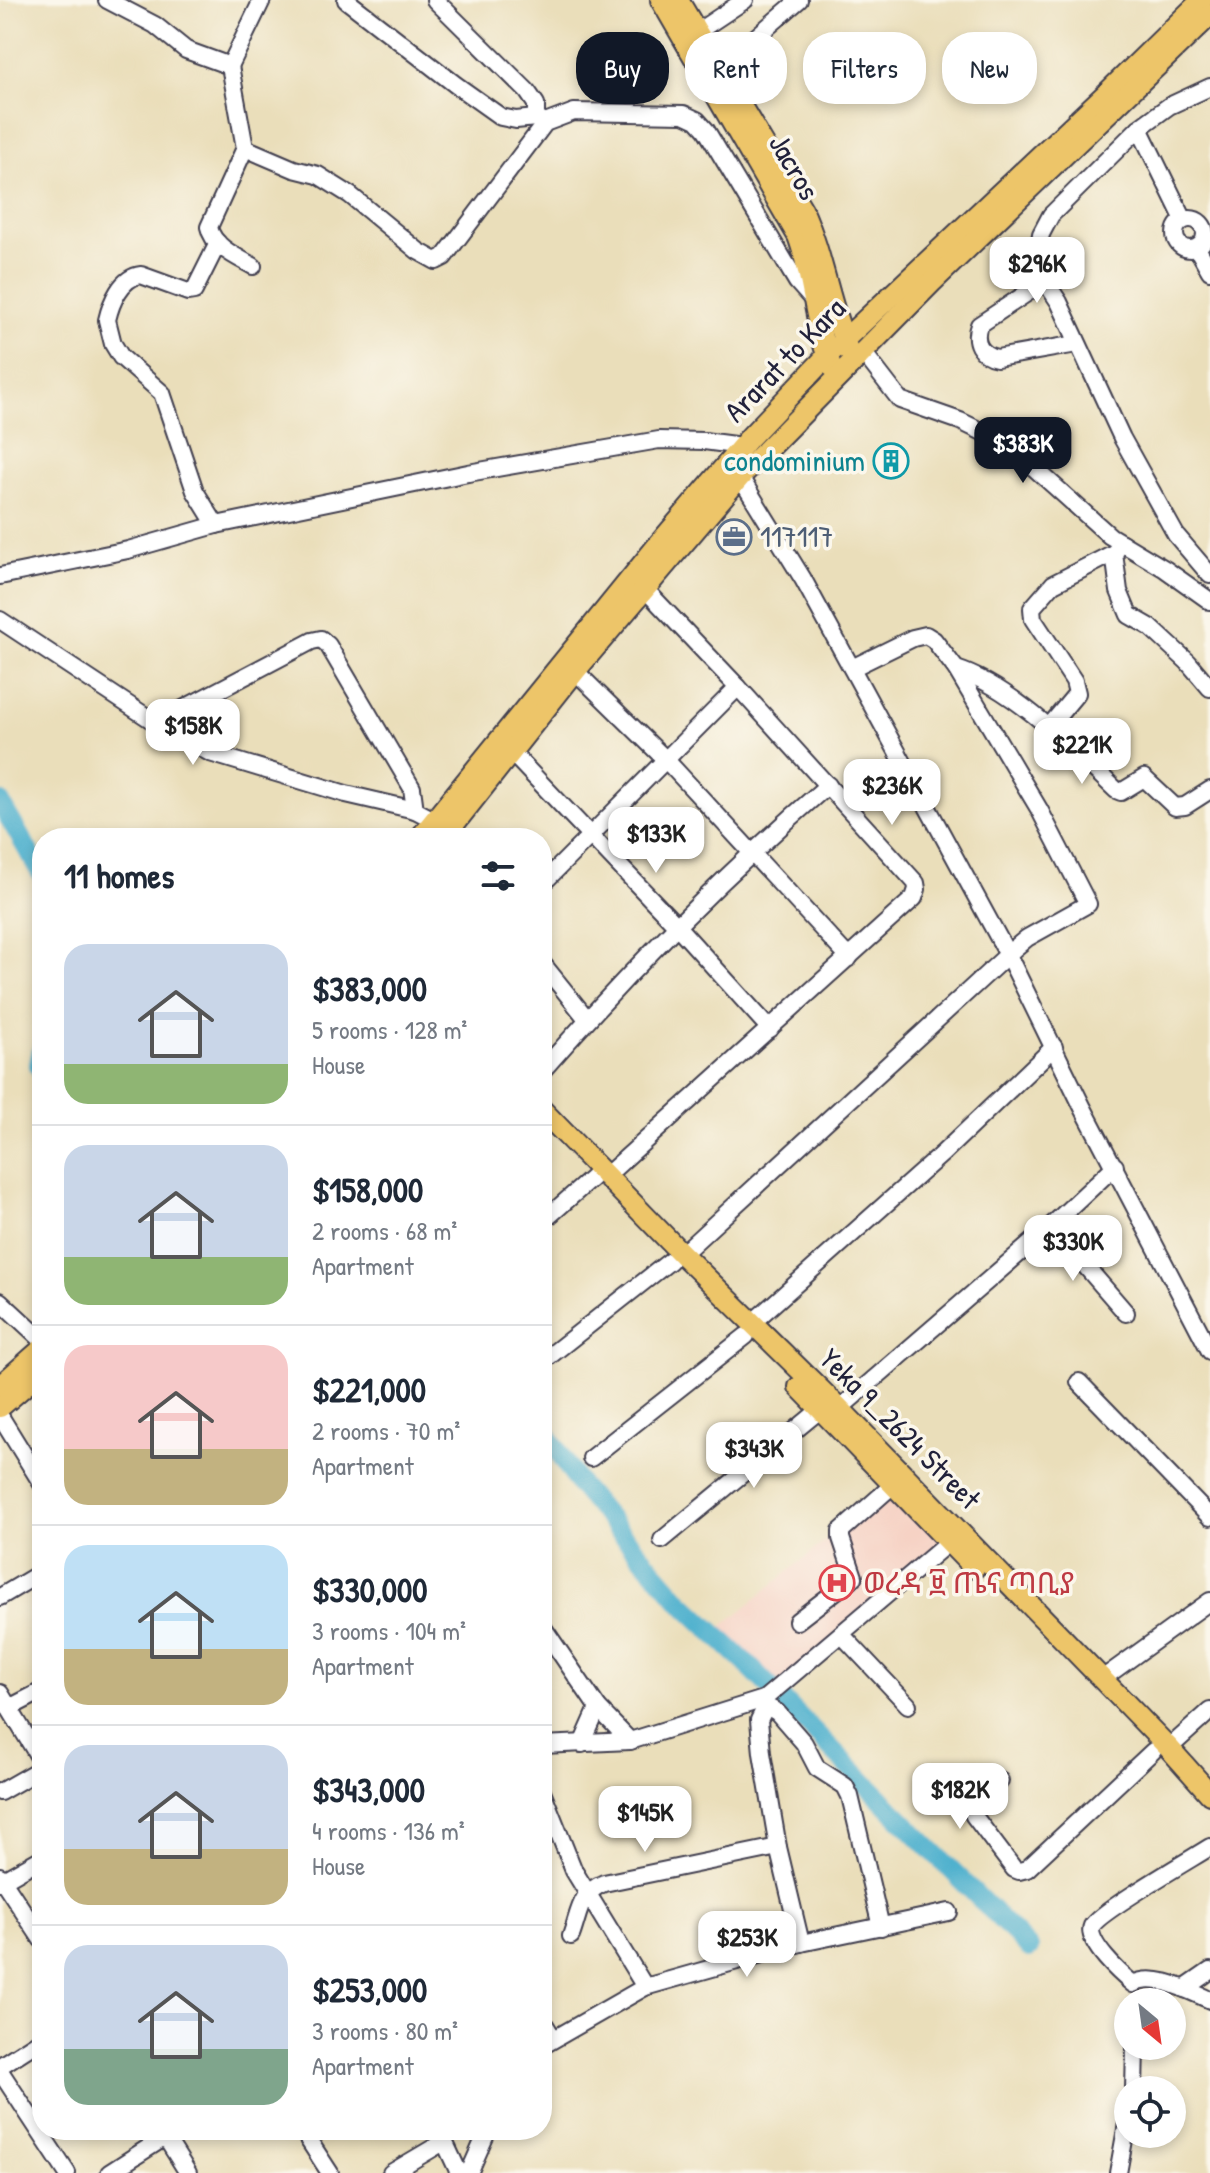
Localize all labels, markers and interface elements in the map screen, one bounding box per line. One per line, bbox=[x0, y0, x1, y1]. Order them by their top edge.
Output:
chip: Buy bbox=[576, 32, 669, 104]
chip: Rent bbox=[685, 32, 787, 104]
chip: Filters bbox=[803, 32, 926, 104]
chip: New bbox=[942, 32, 1037, 104]
street label: Jacros bbox=[760, 126, 830, 207]
pin: $296K bbox=[981, 237, 1093, 305]
text: $296K bbox=[1008, 245, 1066, 280]
street label: Ararat to Kara bbox=[715, 288, 854, 430]
pin: $383K bbox=[967, 417, 1079, 485]
text: $383K bbox=[992, 425, 1054, 460]
place label: condominium bbox=[724, 440, 865, 480]
building icon: condominium bbox=[872, 442, 910, 480]
place label: 117117 bbox=[760, 516, 833, 556]
office icon: 117117 bbox=[715, 518, 753, 556]
pin: $158K bbox=[137, 699, 249, 767]
text: $158K bbox=[164, 707, 222, 742]
pin: $221K bbox=[1026, 718, 1138, 786]
text: $221K bbox=[1052, 726, 1112, 761]
pin: $236K bbox=[836, 759, 948, 827]
text: $236K bbox=[862, 767, 922, 802]
pin: $133K bbox=[600, 807, 712, 875]
text: $133K bbox=[626, 815, 686, 850]
text: 11 homes bbox=[64, 853, 174, 899]
icon: filters bbox=[476, 854, 520, 898]
text: $383,000 bbox=[312, 966, 427, 1012]
icon: home bbox=[128, 976, 224, 1072]
text: 5 rooms · 128 m² bbox=[312, 1012, 467, 1047]
text: House bbox=[312, 1047, 365, 1082]
text: $158,000 bbox=[312, 1167, 423, 1213]
icon: home bbox=[128, 1177, 224, 1273]
text: 2 rooms · 68 m² bbox=[312, 1213, 457, 1248]
pin: $330K bbox=[1017, 1215, 1129, 1283]
text: $330K bbox=[1042, 1223, 1104, 1258]
text: Apartment bbox=[312, 1248, 414, 1283]
street label: Yeka 9_2624 Street bbox=[811, 1339, 990, 1518]
text: $221,000 bbox=[312, 1367, 426, 1413]
icon: home bbox=[128, 1377, 224, 1473]
text: 2 rooms · 70 m² bbox=[312, 1413, 460, 1448]
pin: $343K bbox=[698, 1422, 810, 1490]
text: $343K bbox=[724, 1430, 784, 1465]
text: Apartment bbox=[312, 1448, 414, 1483]
place label: ወረዳ ፱ ጤና ጣቢያ bbox=[863, 1562, 1075, 1602]
hospital icon: ወረዳ ፱ ጤና ጣቢያ bbox=[818, 1564, 856, 1602]
text: $330,000 bbox=[312, 1567, 428, 1613]
icon: home bbox=[128, 1577, 224, 1673]
text: 3 rooms · 104 m² bbox=[312, 1613, 466, 1648]
text: Apartment bbox=[312, 1648, 414, 1683]
pin: $182K bbox=[904, 1763, 1016, 1831]
text: $343,000 bbox=[312, 1767, 425, 1813]
text: $182K bbox=[930, 1771, 990, 1806]
icon: home bbox=[128, 1777, 224, 1873]
pin: $145K bbox=[589, 1786, 701, 1854]
text: $145K bbox=[617, 1794, 673, 1829]
text: 4 rooms · 136 m² bbox=[312, 1813, 465, 1848]
text: House bbox=[312, 1848, 365, 1883]
pin: $253K bbox=[691, 1911, 803, 1979]
text: $253K bbox=[716, 1919, 778, 1954]
text: $253,000 bbox=[312, 1967, 427, 2013]
icon: home bbox=[128, 1977, 224, 2073]
north arrow bbox=[1114, 1988, 1186, 2060]
map controls bbox=[1114, 1988, 1186, 2148]
text: 3 rooms · 80 m² bbox=[312, 2013, 458, 2048]
text: Apartment bbox=[312, 2048, 414, 2083]
button: locate bbox=[1114, 2076, 1186, 2148]

